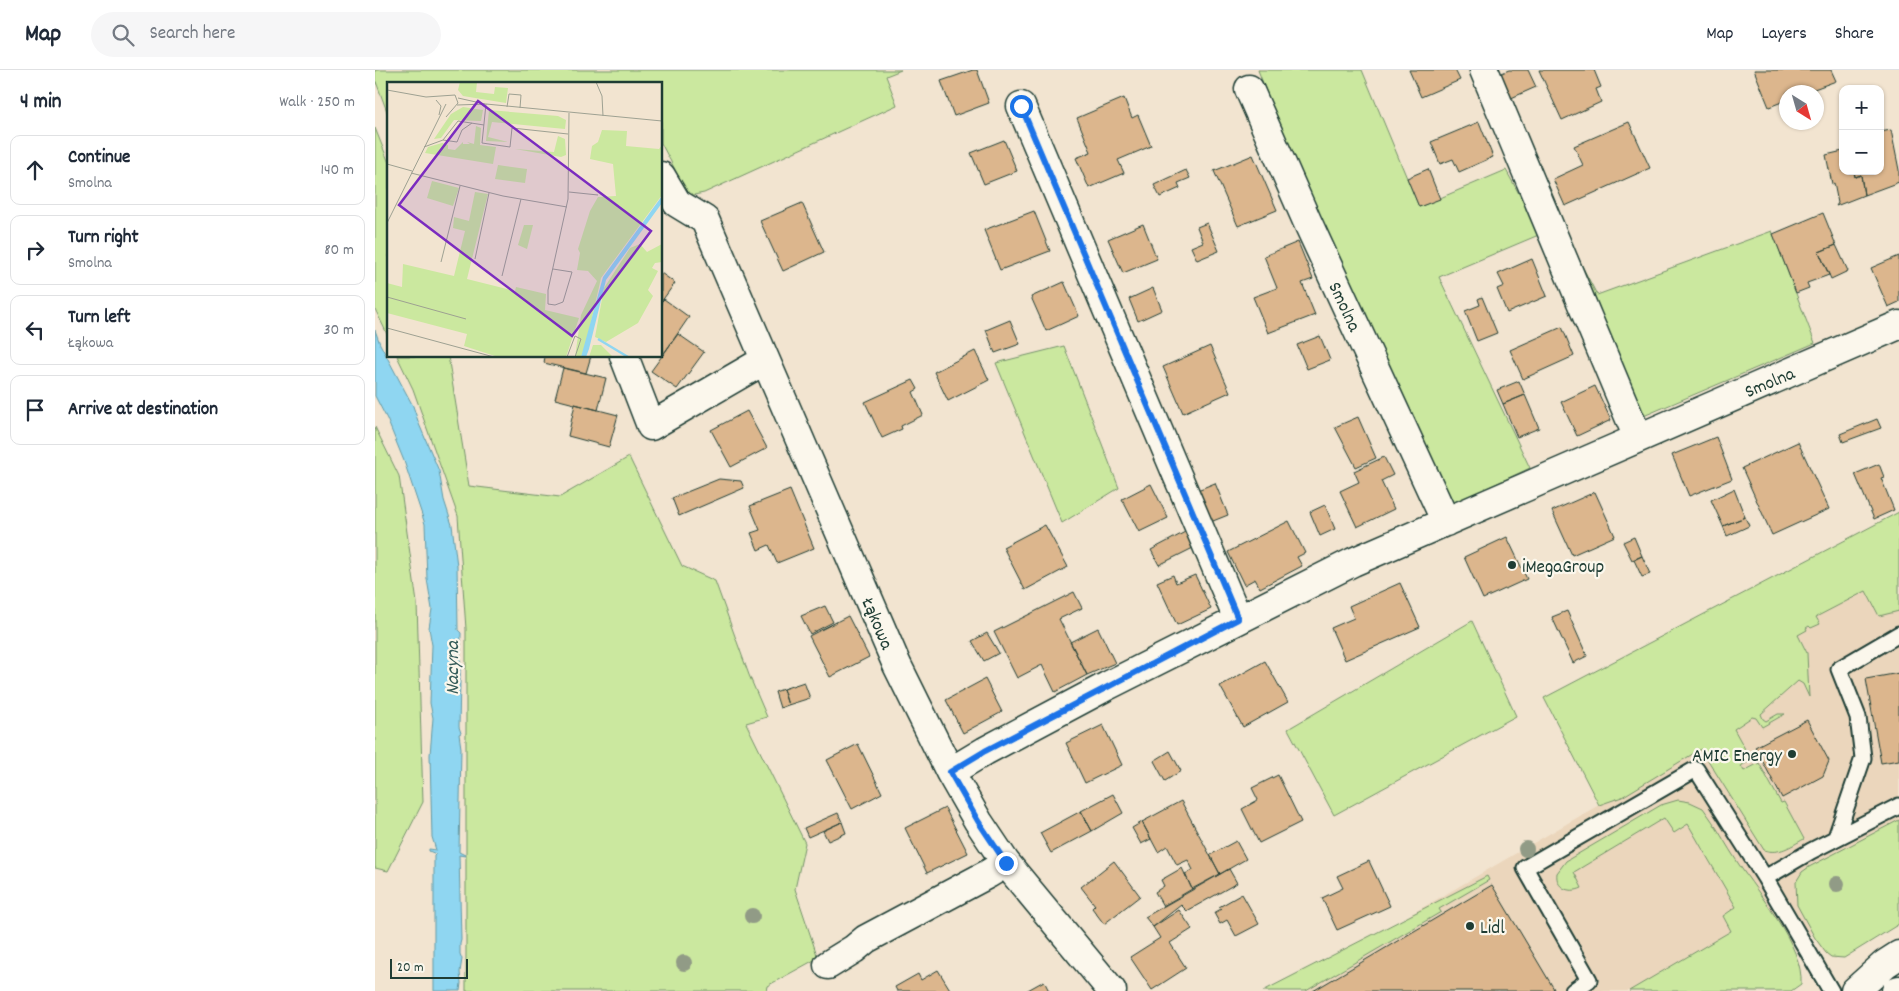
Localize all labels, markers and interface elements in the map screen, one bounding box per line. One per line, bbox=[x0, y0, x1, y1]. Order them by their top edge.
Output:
search box bbox=[91, 12, 441, 57]
text: Map bbox=[25, 18, 61, 52]
icon: search bbox=[109, 21, 137, 49]
text: Search here bbox=[149, 21, 235, 48]
text: Map bbox=[1706, 22, 1733, 47]
text: Layers bbox=[1761, 22, 1807, 47]
text: Share bbox=[1835, 22, 1874, 47]
inset map bbox=[387, 82, 663, 358]
north arrow bbox=[1779, 85, 1824, 130]
map controls bbox=[1839, 85, 1884, 175]
button: + bbox=[1839, 85, 1884, 130]
text: 4 min bbox=[20, 88, 62, 118]
text: Walk · 250 m bbox=[279, 91, 355, 114]
route start bbox=[1010, 95, 1033, 118]
button: − bbox=[1839, 130, 1884, 175]
text: Continue bbox=[68, 145, 130, 172]
icon: ahead bbox=[21, 156, 49, 184]
text: 140 m bbox=[320, 159, 354, 182]
text: Smolna bbox=[68, 172, 112, 195]
text: Turn right bbox=[68, 225, 139, 252]
icon: right bbox=[21, 236, 49, 264]
text: 80 m bbox=[324, 239, 354, 262]
text: Smolna bbox=[68, 252, 112, 275]
street label: Smolna bbox=[1320, 278, 1367, 338]
text: Turn left bbox=[68, 305, 131, 332]
icon: left bbox=[21, 316, 49, 344]
text: 30 m bbox=[324, 319, 354, 342]
text: Łąkowa bbox=[68, 332, 113, 355]
street label: Smolna bbox=[1741, 361, 1801, 407]
icon: arrive bbox=[21, 396, 49, 424]
text: Arrive at destination bbox=[68, 397, 218, 424]
place label: iMegaGroup bbox=[1522, 555, 1604, 582]
marker: iMegaGroup bbox=[1506, 559, 1518, 571]
street label: Łąkowa bbox=[852, 593, 899, 655]
water label: Nacyna bbox=[440, 639, 468, 695]
place label: AMIC Energy bbox=[1692, 744, 1782, 771]
marker: AMIC Energy bbox=[1786, 748, 1798, 760]
route end bbox=[995, 852, 1018, 875]
place label: Lidl bbox=[1480, 916, 1505, 943]
marker: Lidl bbox=[1464, 920, 1476, 932]
scale bar bbox=[390, 956, 467, 979]
text: 20 m bbox=[397, 958, 424, 978]

